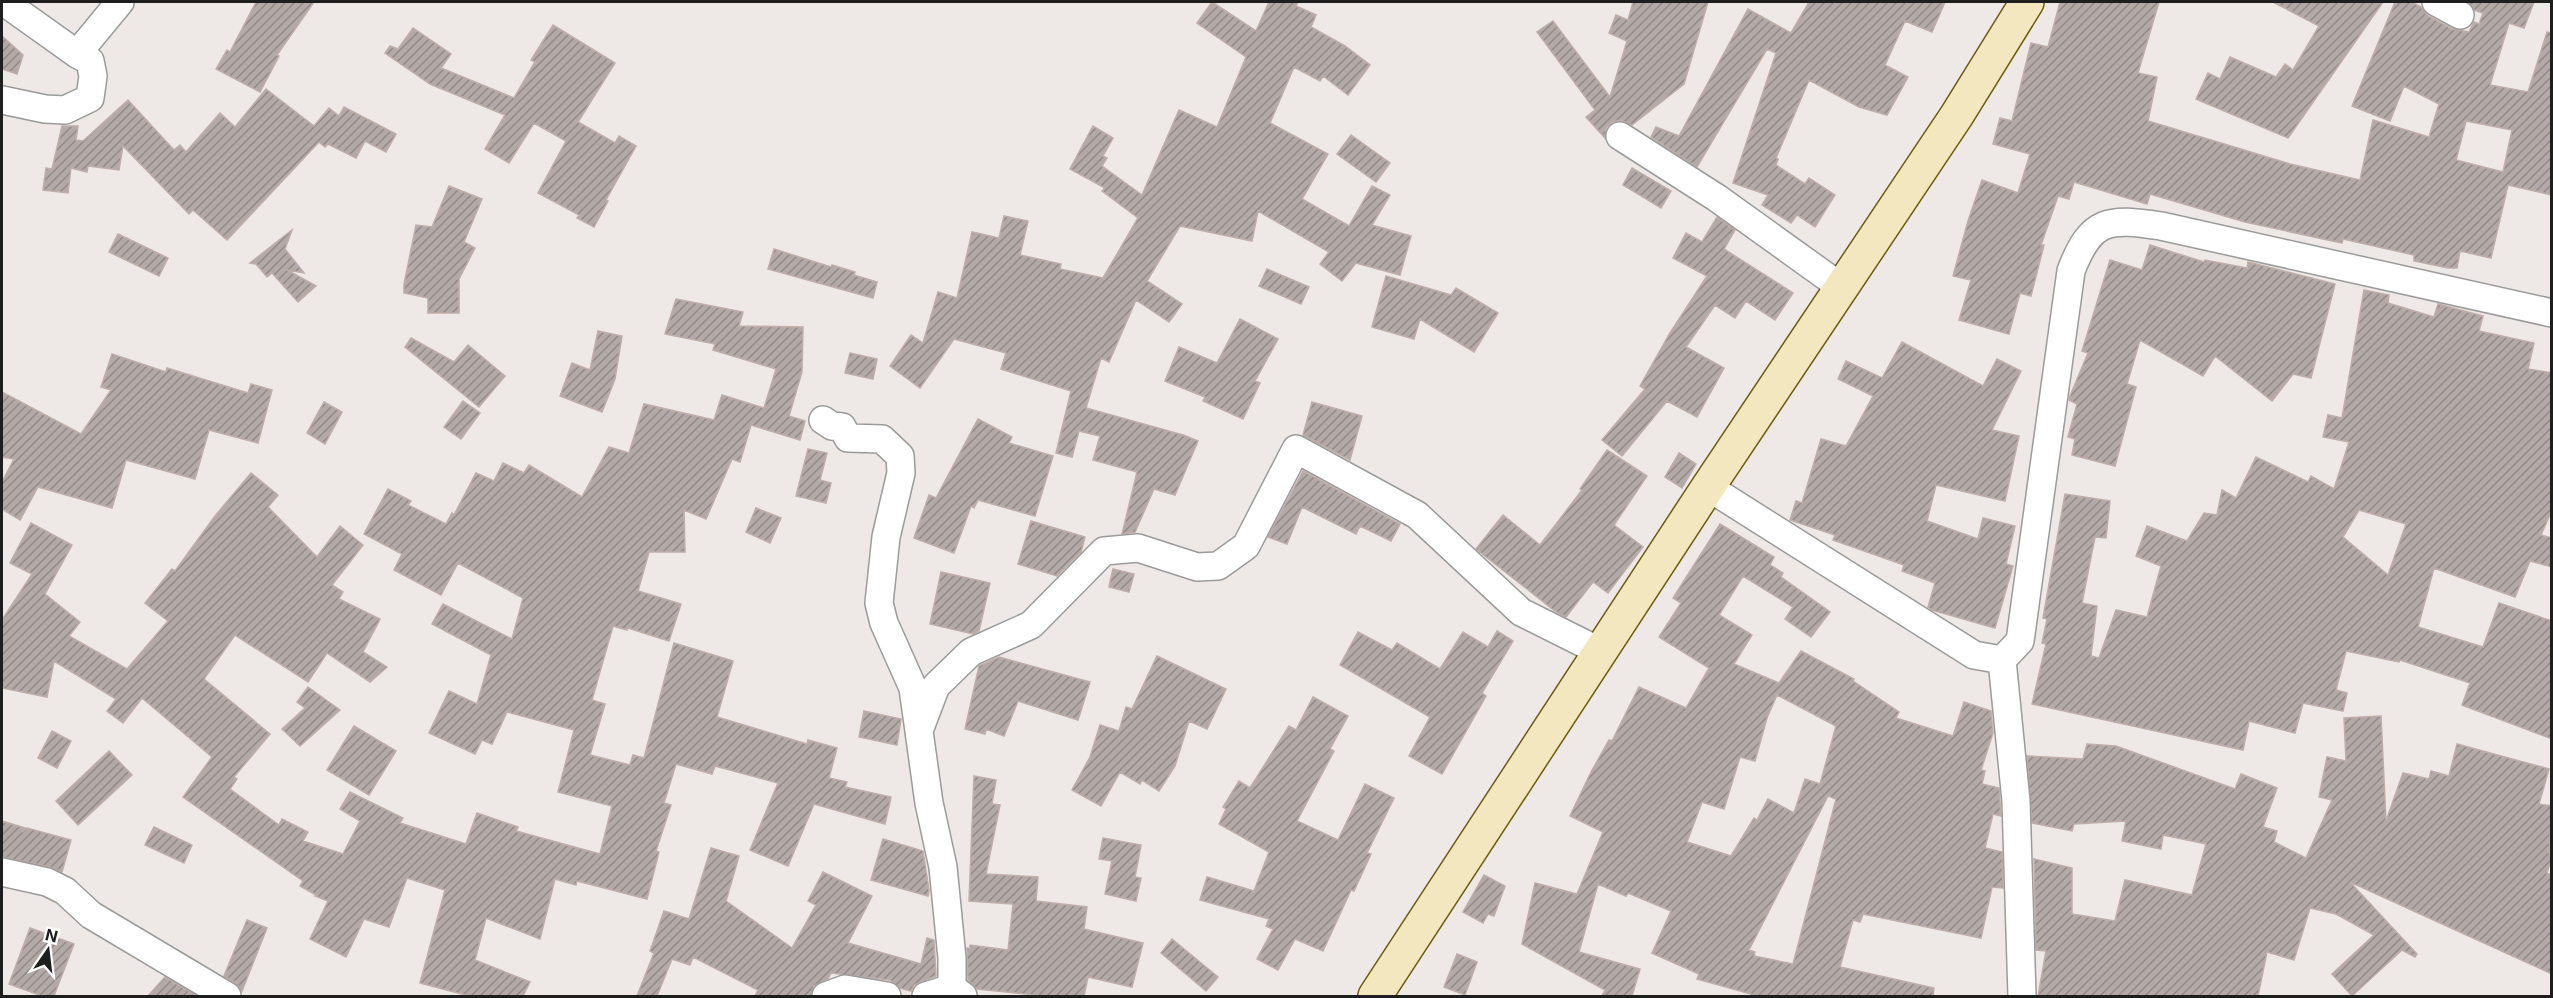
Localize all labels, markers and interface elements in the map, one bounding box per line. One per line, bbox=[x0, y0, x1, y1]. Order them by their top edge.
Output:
north arrow bbox=[18, 920, 78, 980]
text: N bbox=[43, 924, 60, 947]

